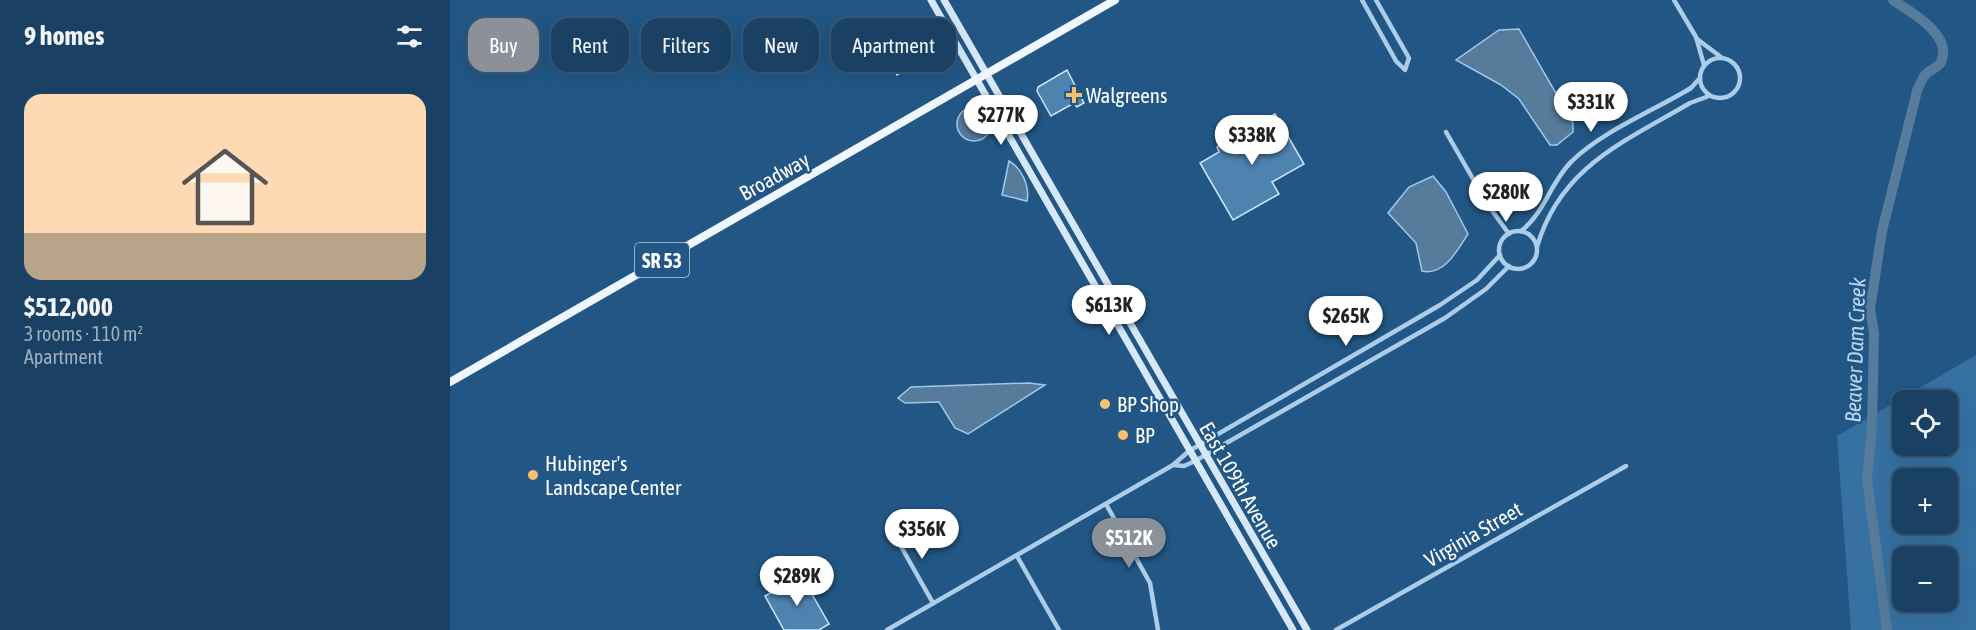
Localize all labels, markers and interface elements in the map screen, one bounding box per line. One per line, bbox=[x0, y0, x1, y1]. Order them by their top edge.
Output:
chip: Buy bbox=[468, 18, 539, 72]
chip: Rent bbox=[551, 18, 629, 72]
chip: Filters bbox=[641, 18, 731, 72]
chip: New bbox=[743, 18, 819, 72]
chip: Apartment bbox=[831, 18, 956, 72]
icon: filters bbox=[393, 20, 426, 53]
text: 9 homes bbox=[24, 21, 104, 51]
pin: $331K bbox=[1549, 82, 1633, 133]
place label: Walgreens bbox=[1086, 83, 1167, 107]
marker: Walgreens bbox=[1067, 88, 1081, 102]
text: $331K bbox=[1568, 90, 1614, 113]
pin: $277K bbox=[959, 95, 1043, 146]
text: $277K bbox=[978, 103, 1024, 126]
pin: $338K bbox=[1210, 115, 1294, 166]
text: $338K bbox=[1229, 123, 1275, 146]
icon: home bbox=[171, 133, 279, 241]
street label: Broadway bbox=[735, 147, 814, 205]
pin: $280K bbox=[1464, 172, 1548, 223]
text: $280K bbox=[1483, 180, 1529, 203]
road number: SR 53 bbox=[635, 243, 689, 277]
water label: Beaver Dam Creek bbox=[1839, 277, 1871, 423]
pin: $613K bbox=[1067, 285, 1151, 336]
text: $512,000 bbox=[24, 292, 113, 322]
text: $613K bbox=[1086, 293, 1132, 316]
pin: $265K bbox=[1304, 296, 1388, 347]
text: $265K bbox=[1323, 304, 1369, 327]
text: 3 rooms · 110 m² bbox=[24, 322, 143, 345]
text: Apartment bbox=[24, 345, 103, 368]
map controls bbox=[1892, 390, 1958, 612]
button: locate bbox=[1892, 390, 1958, 456]
place label: BP Shop bbox=[1117, 392, 1179, 416]
marker: BP Shop bbox=[1098, 397, 1112, 411]
street label: East 109th Avenue bbox=[1195, 418, 1287, 552]
place label: BP bbox=[1135, 423, 1155, 447]
marker: BP bbox=[1116, 428, 1130, 442]
place label: Hubinger's Landscape Center bbox=[545, 451, 682, 499]
marker: Hubinger's Landscape Center bbox=[526, 468, 540, 482]
button: + bbox=[1892, 468, 1958, 534]
street label: Virginia Street bbox=[1420, 497, 1526, 571]
pin: $356K bbox=[880, 509, 964, 560]
text: $356K bbox=[899, 517, 945, 540]
pin: $512K bbox=[1087, 518, 1171, 569]
text: $512K bbox=[1106, 526, 1152, 549]
button: − bbox=[1892, 546, 1958, 612]
pin: $289K bbox=[755, 556, 839, 607]
text: $289K bbox=[774, 564, 820, 587]

